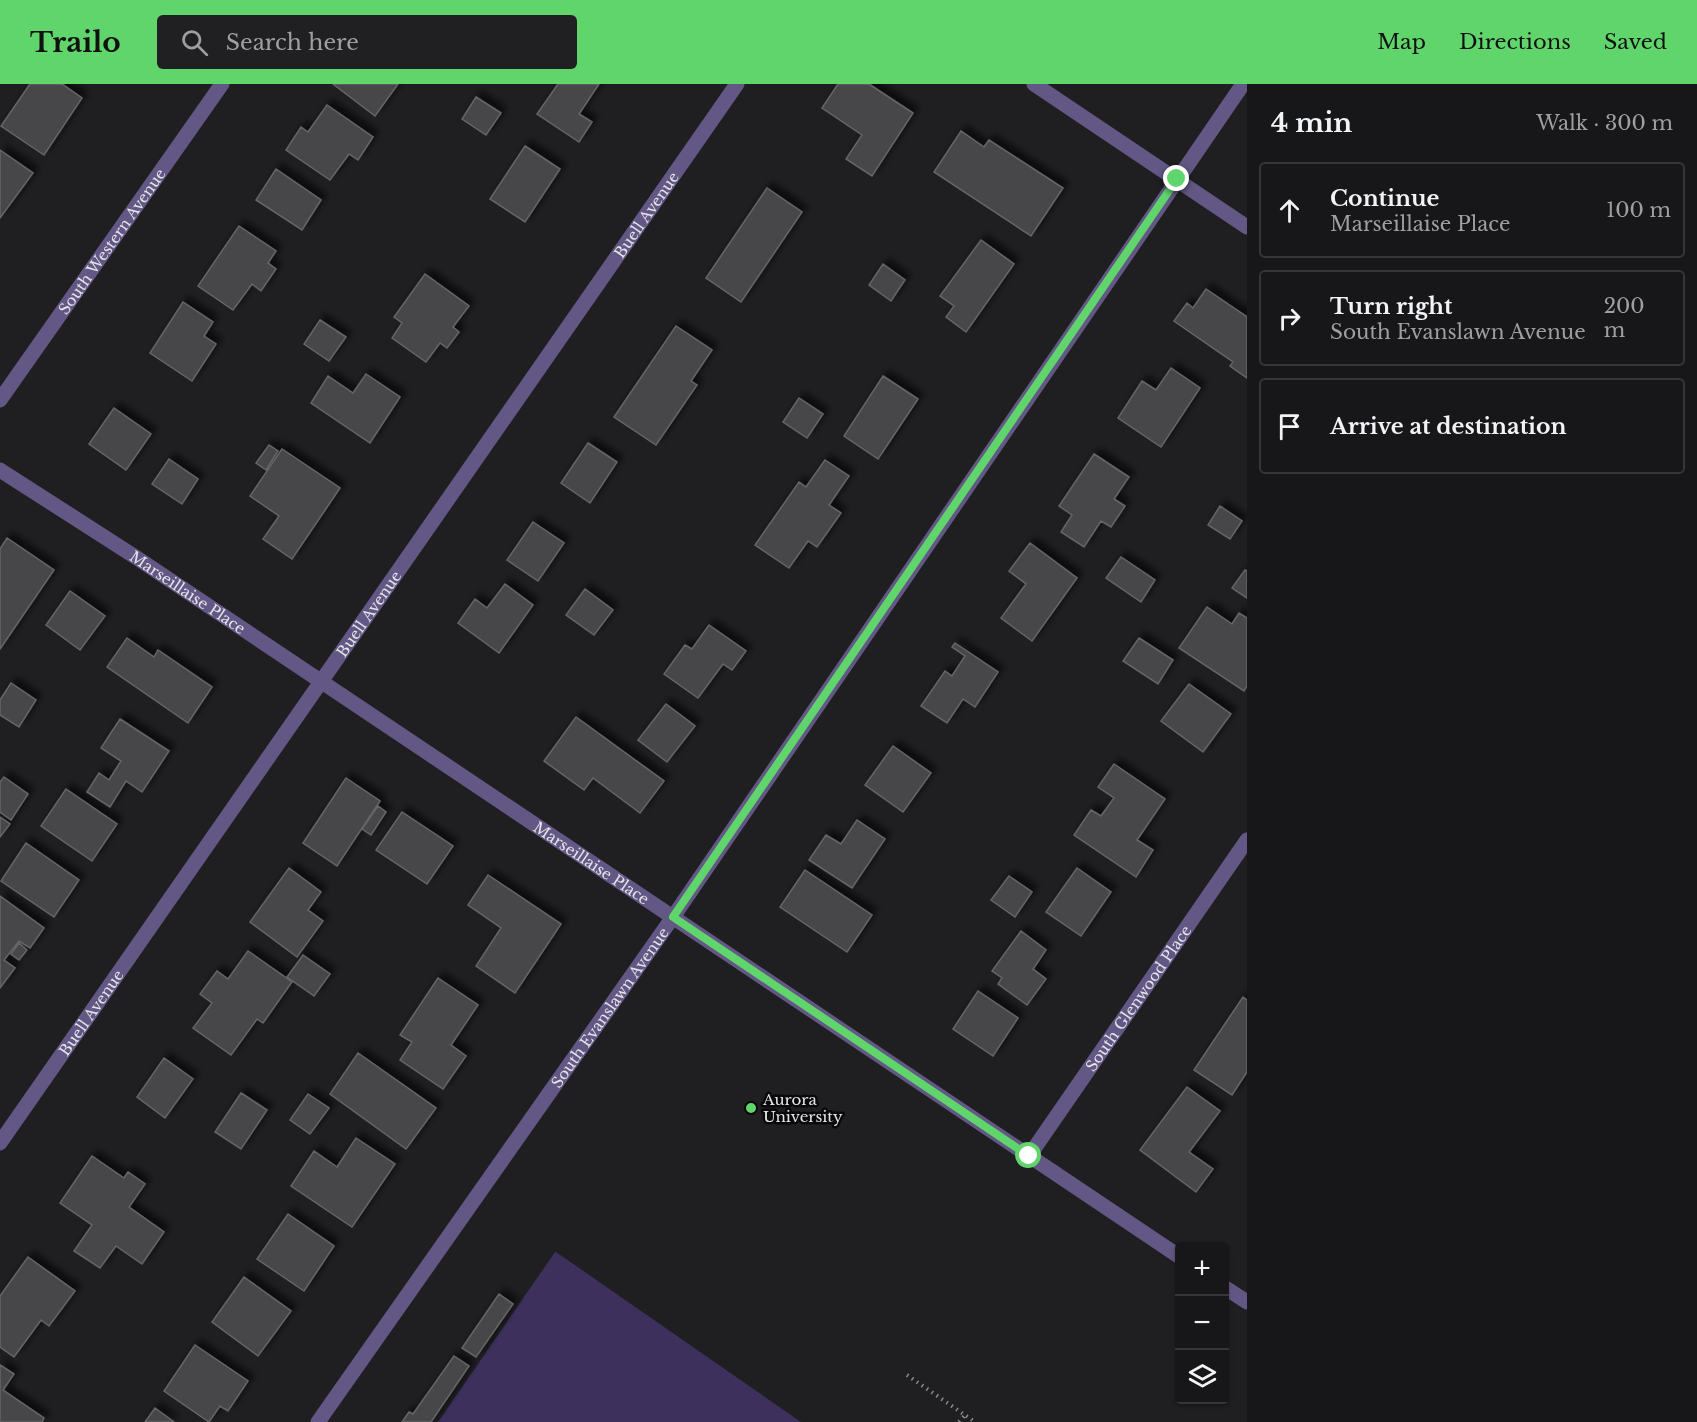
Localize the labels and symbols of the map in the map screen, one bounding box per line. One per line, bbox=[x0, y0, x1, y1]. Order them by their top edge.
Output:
street label: South Western Avenue bbox=[54, 165, 169, 318]
route end bbox=[1163, 165, 1189, 191]
street label: Buell Avenue bbox=[609, 168, 683, 261]
street label: Marseillaise Place bbox=[126, 546, 249, 638]
street label: Buell Avenue bbox=[332, 567, 405, 660]
street label: Marseillaise Place bbox=[530, 817, 653, 908]
street label: South Glenwood Place bbox=[1081, 921, 1195, 1075]
street label: South Evanslawn Avenue bbox=[547, 923, 673, 1091]
street label: Buell Avenue bbox=[54, 966, 127, 1059]
place label: Aurora University bbox=[762, 1090, 843, 1126]
marker: Aurora University bbox=[744, 1101, 758, 1115]
route start bbox=[1015, 1142, 1041, 1168]

